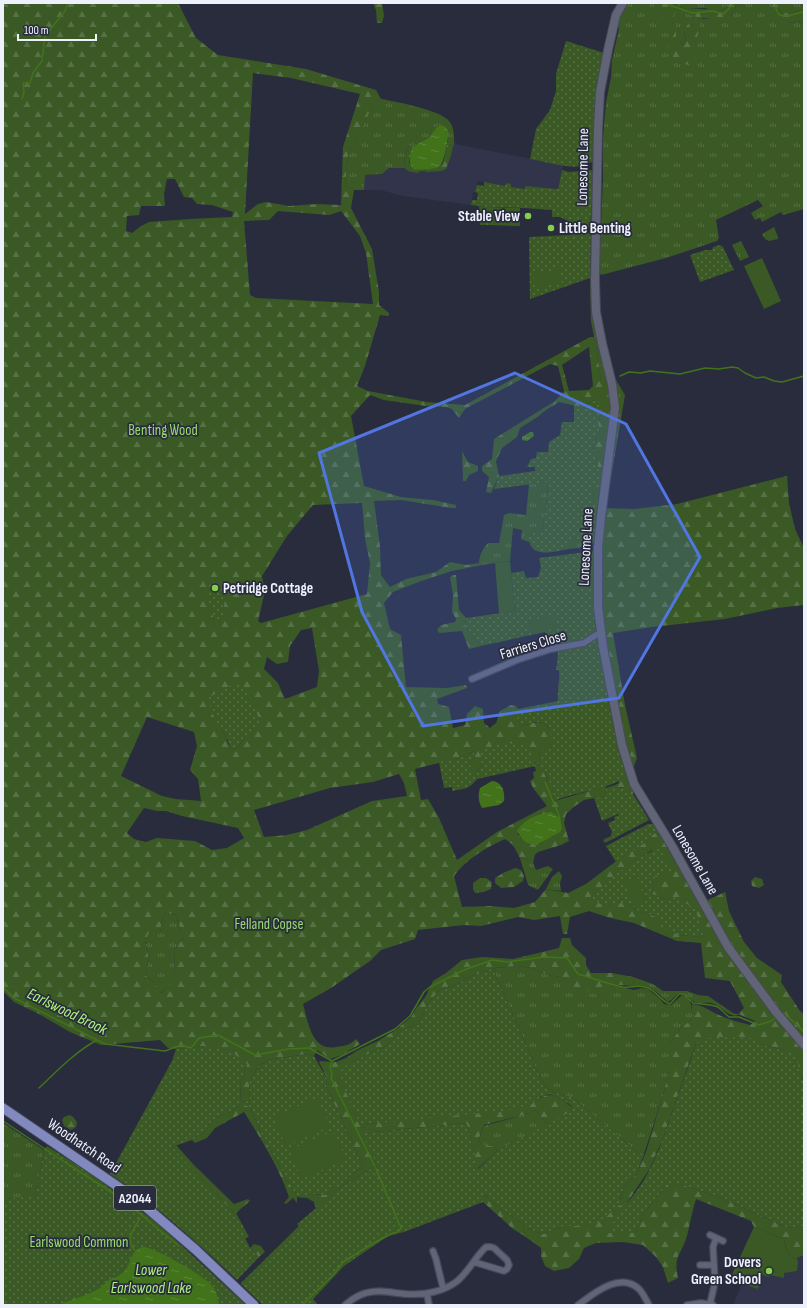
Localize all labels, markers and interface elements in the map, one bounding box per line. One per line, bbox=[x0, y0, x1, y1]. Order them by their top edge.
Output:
scale bar bbox=[18, 16, 96, 42]
text: 100 m bbox=[24, 23, 49, 38]
street label: Lonesome Lane bbox=[573, 128, 593, 206]
place label: Stable View bbox=[458, 207, 520, 226]
marker: Stable View bbox=[523, 211, 533, 221]
place label: Little Benting bbox=[559, 219, 632, 238]
marker: Little Benting bbox=[546, 223, 556, 233]
park label: Benting Wood bbox=[128, 421, 198, 440]
street label: Lonesome Lane bbox=[574, 508, 598, 586]
place label: Petridge Cottage bbox=[223, 579, 313, 598]
marker: Petridge Cottage bbox=[210, 583, 220, 593]
street label: Farriers Close bbox=[498, 626, 568, 664]
street label: Lonesome Lane bbox=[667, 822, 723, 898]
park label: Felland Copse bbox=[235, 915, 303, 934]
water label: Earlswood Brook bbox=[24, 984, 111, 1040]
street label: Woodhatch Road bbox=[44, 1114, 124, 1178]
road number: A2044 bbox=[114, 1186, 156, 1210]
park label: Earlswood Common bbox=[30, 1233, 128, 1252]
place label: Dovers Green School bbox=[691, 1253, 761, 1289]
water label: Lower Earlswood Lake bbox=[111, 1261, 191, 1298]
marker: Dovers Green School bbox=[764, 1266, 774, 1276]

